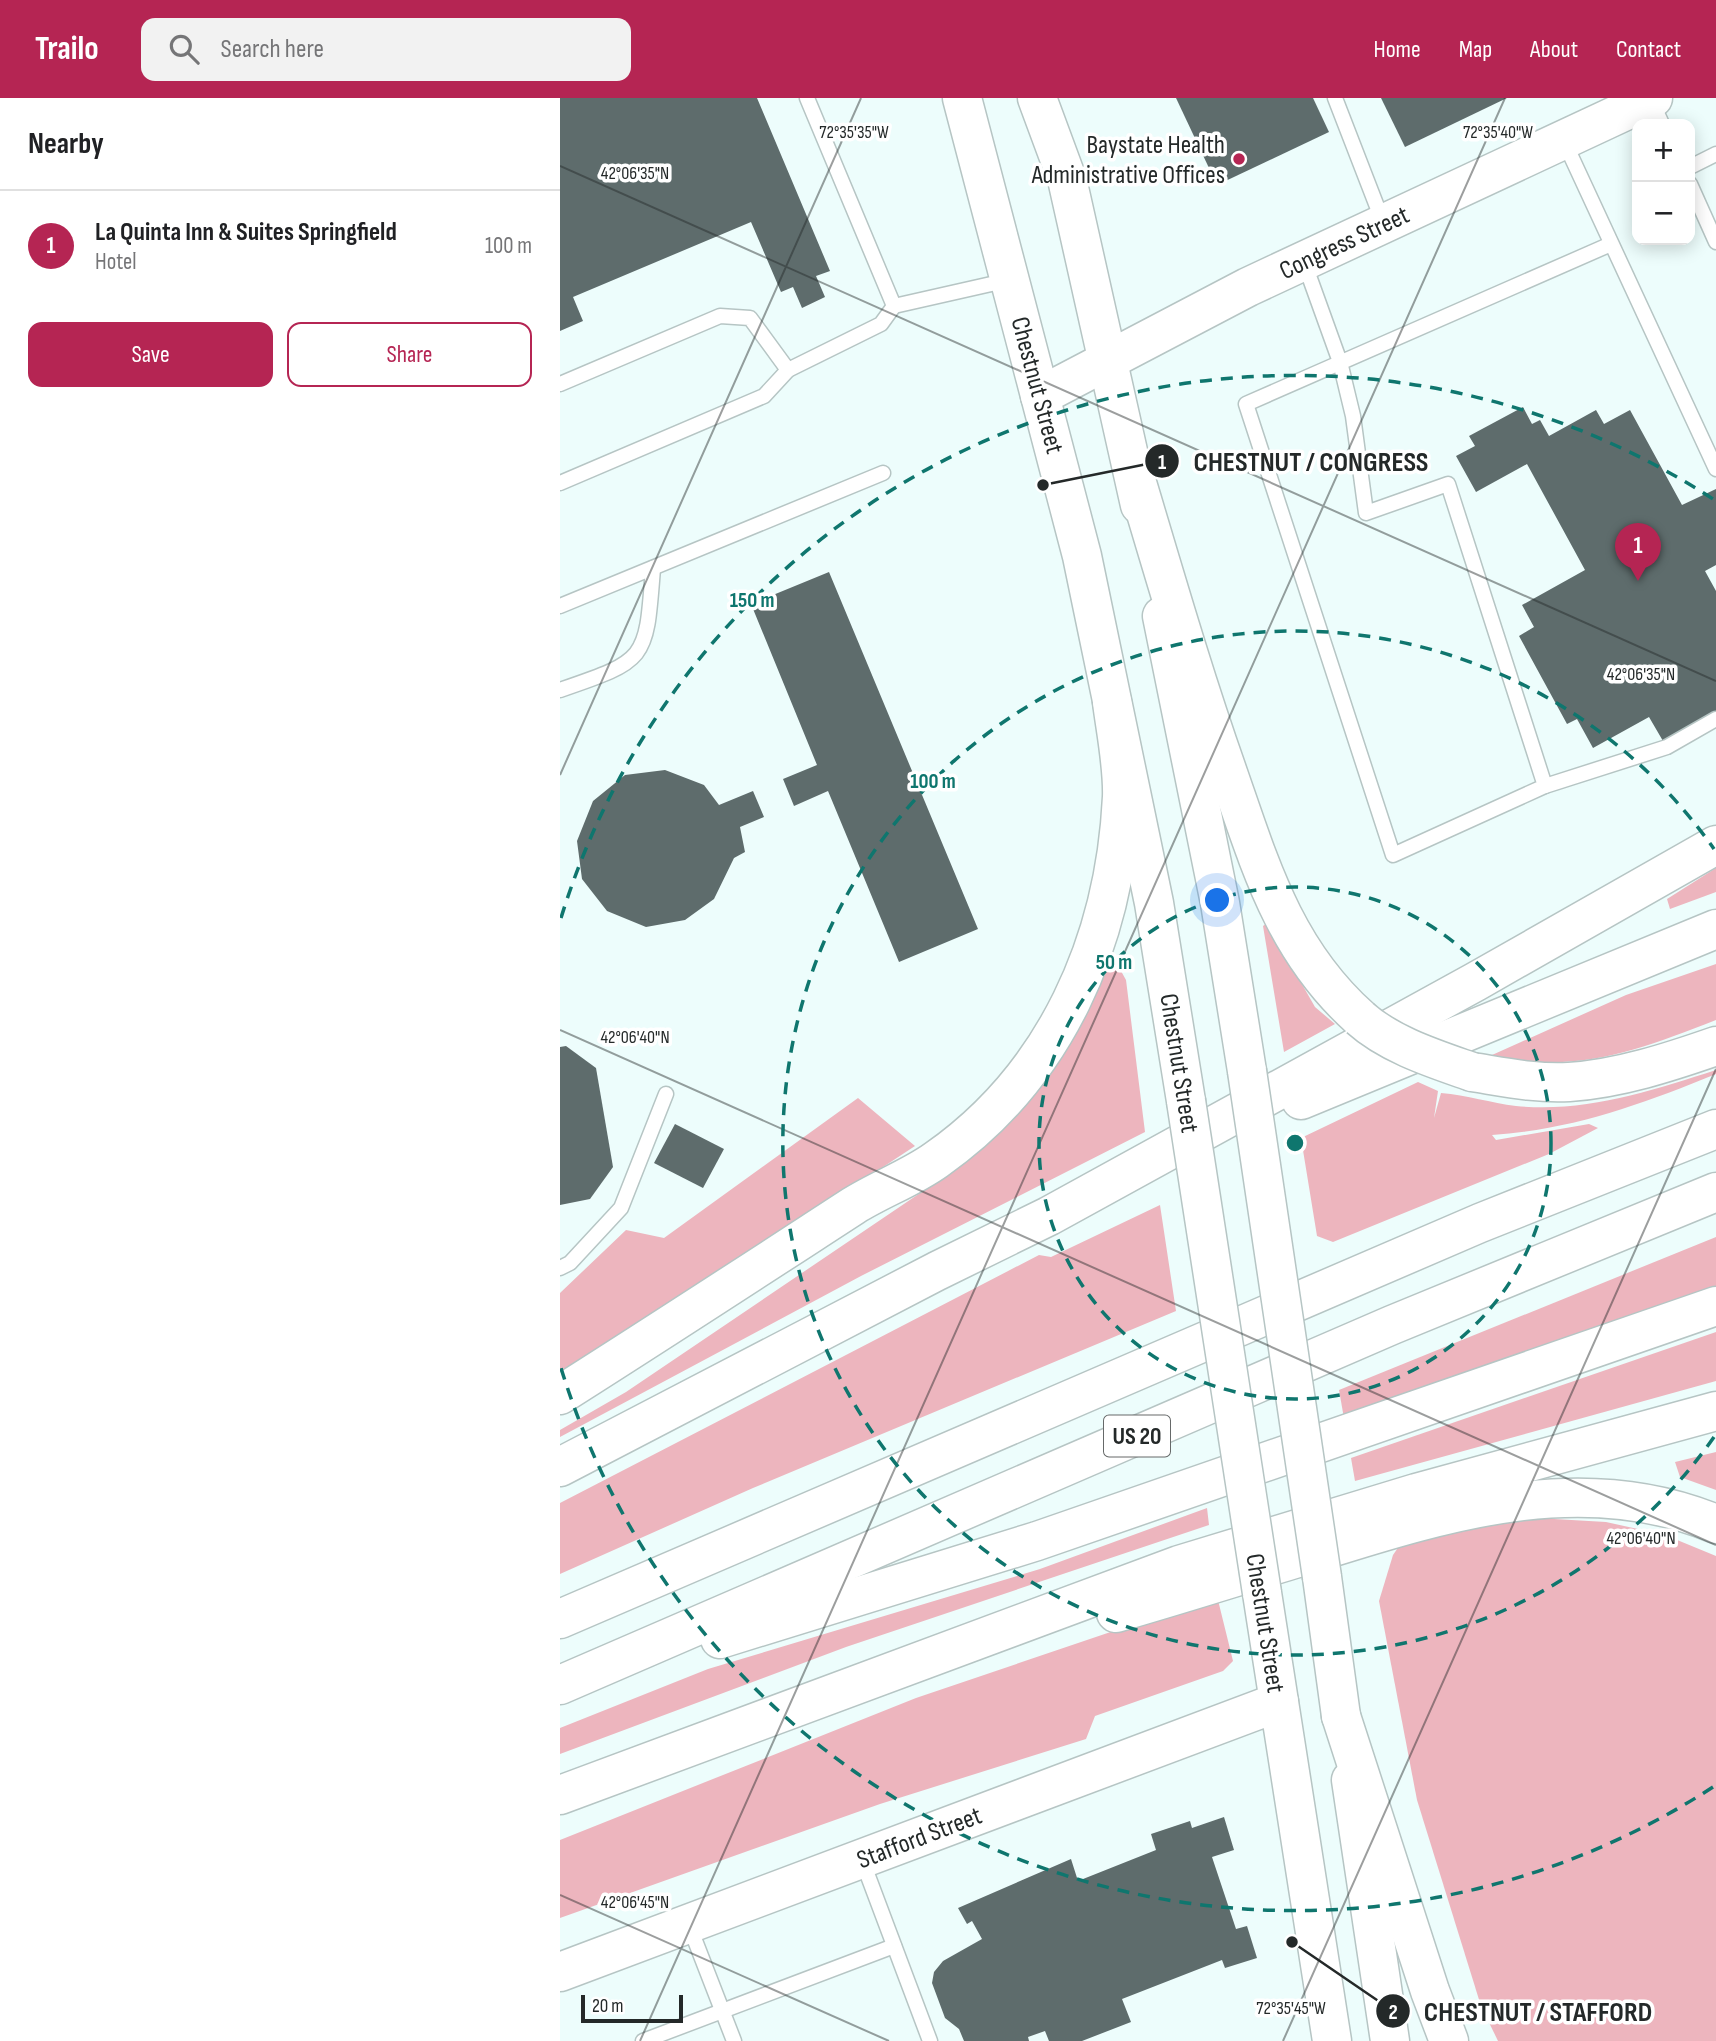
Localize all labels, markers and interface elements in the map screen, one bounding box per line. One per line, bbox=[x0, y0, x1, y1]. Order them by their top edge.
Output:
search box bbox=[141, 18, 631, 81]
text: Trailo bbox=[35, 29, 99, 69]
icon: search bbox=[165, 30, 203, 68]
text: Search here bbox=[221, 34, 324, 65]
text: Home bbox=[1373, 35, 1421, 64]
text: Map bbox=[1459, 35, 1492, 64]
text: About bbox=[1530, 35, 1578, 64]
text: Contact bbox=[1616, 35, 1681, 64]
map controls bbox=[1632, 119, 1695, 245]
button: + bbox=[1632, 119, 1695, 182]
text: 72°35'35"W bbox=[819, 122, 889, 143]
text: 72°35'40"W bbox=[1463, 122, 1533, 143]
text: Nearby bbox=[28, 126, 104, 162]
place label: Baystate Health Administrative Offices bbox=[1031, 130, 1225, 191]
marker: Baystate Health Administrative Offices bbox=[1231, 151, 1247, 167]
text: 42°06'35"N bbox=[601, 163, 669, 184]
button: − bbox=[1632, 182, 1695, 245]
street label: Congress Street bbox=[1275, 200, 1414, 287]
text: La Quinta Inn & Suites Springfield bbox=[95, 217, 397, 248]
text: 1 bbox=[46, 232, 56, 260]
text: 100 m bbox=[485, 232, 532, 260]
text: Hotel bbox=[95, 248, 137, 276]
street label: Chestnut Street bbox=[1003, 314, 1070, 457]
button: Save bbox=[28, 322, 273, 387]
button: Share bbox=[287, 322, 532, 387]
callout: CHESTNUT / CONGRESS bbox=[1144, 437, 1442, 486]
text: CHESTNUT / CONGRESS bbox=[1194, 446, 1428, 479]
text: 1 bbox=[1158, 450, 1166, 475]
pin: 1 bbox=[1615, 523, 1661, 581]
text: 150 m bbox=[730, 588, 774, 613]
text: 42°06'35"N bbox=[1607, 664, 1675, 685]
text: 100 m bbox=[910, 769, 956, 794]
your location bbox=[1200, 883, 1234, 917]
text: 50 m bbox=[1096, 950, 1132, 975]
street label: Chestnut Street bbox=[1152, 991, 1205, 1135]
text: 42°06'40"N bbox=[600, 1027, 670, 1048]
centre of rings bbox=[1283, 1131, 1307, 1155]
road number: US 20 bbox=[1104, 1416, 1170, 1456]
text: 42°06'40"N bbox=[1606, 1528, 1676, 1549]
street label: Chestnut Street bbox=[1238, 1551, 1291, 1695]
street label: Stafford Street bbox=[853, 1800, 986, 1876]
text: 42°06'45"N bbox=[601, 1892, 669, 1913]
callout: CHESTNUT / STAFFORD bbox=[1375, 1987, 1666, 2036]
scale bar bbox=[581, 1992, 682, 2024]
text: 20 m bbox=[592, 1995, 624, 2018]
text: CHESTNUT / STAFFORD bbox=[1424, 1996, 1652, 2029]
text: 72°35'45"W bbox=[1256, 1998, 1326, 2019]
text: 2 bbox=[1388, 2000, 1398, 2025]

